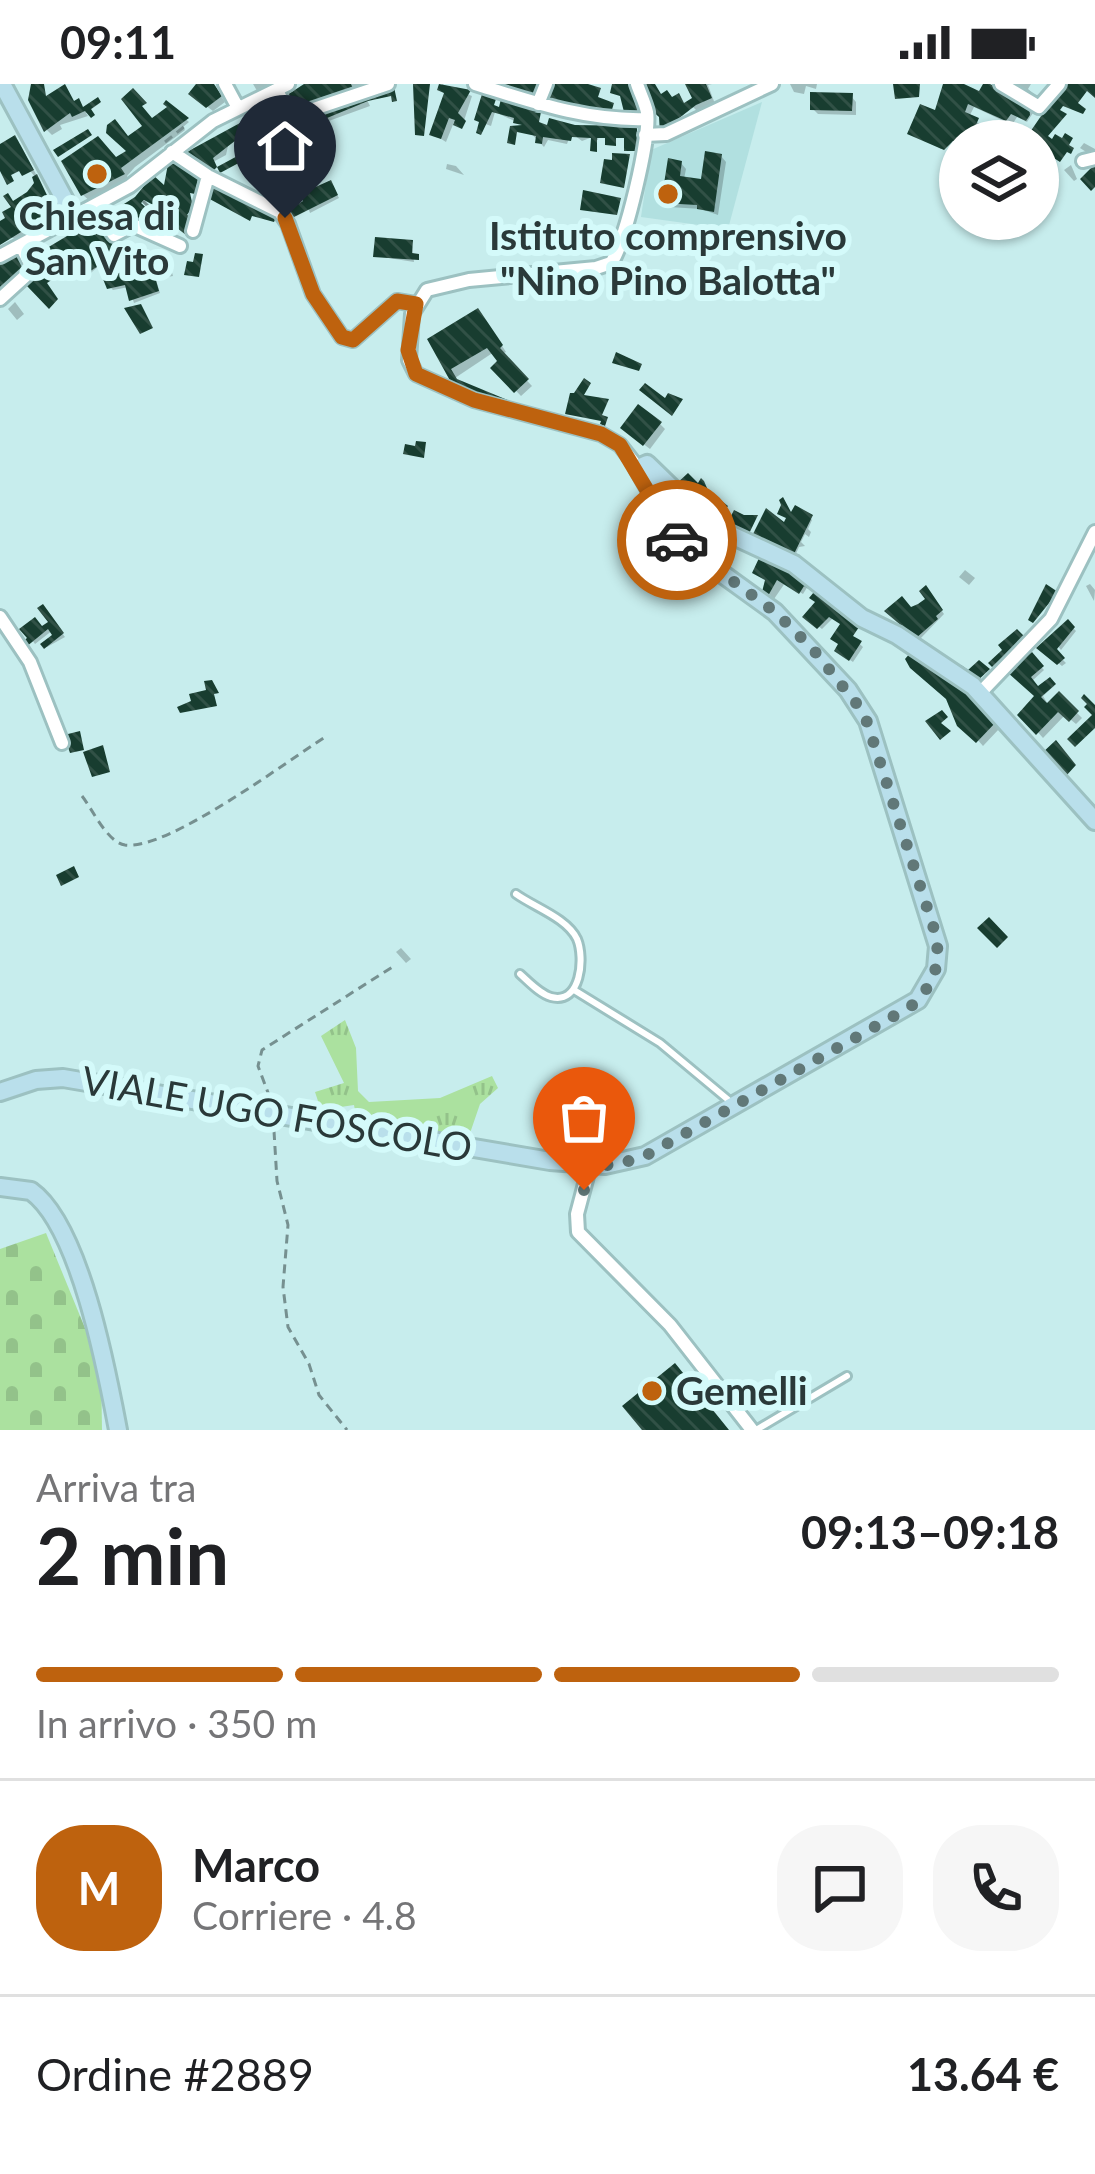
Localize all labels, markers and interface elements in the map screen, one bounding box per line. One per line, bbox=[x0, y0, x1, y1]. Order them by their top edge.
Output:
text: 09:11 bbox=[60, 15, 176, 69]
pin bbox=[234, 95, 336, 218]
icon: home bbox=[252, 113, 318, 179]
map controls bbox=[939, 120, 1059, 240]
button: layers bbox=[939, 120, 1059, 240]
marker: Chiesa di San Vito bbox=[84, 161, 110, 187]
marker: Istituto comprensivo "Nino Pino Balotta" bbox=[655, 181, 681, 207]
place label: Chiesa di San Vito bbox=[19, 192, 175, 283]
place label: Istituto comprensivo "Nino Pino Balotta" bbox=[489, 212, 847, 303]
courier bbox=[617, 480, 737, 600]
icon: car bbox=[644, 507, 710, 573]
street label: VIALE UGO FOSCOLO bbox=[78, 1056, 476, 1170]
pin bbox=[533, 1067, 635, 1190]
icon: bag bbox=[551, 1085, 617, 1151]
place label: Gemelli bbox=[676, 1367, 808, 1413]
marker: Gemelli bbox=[639, 1378, 665, 1404]
text: Arriva tra bbox=[36, 1464, 196, 1510]
text: 09:13–09:18 bbox=[801, 1505, 1059, 1559]
text: 2 min bbox=[36, 1508, 229, 1602]
text: In arrivo · 350 m bbox=[36, 1700, 317, 1746]
button: chat bbox=[777, 1825, 903, 1951]
button: phone bbox=[933, 1825, 1059, 1951]
text: Marco bbox=[192, 1838, 320, 1892]
text: M bbox=[78, 1861, 120, 1915]
text: Corriere · 4.8 bbox=[192, 1892, 417, 1938]
text: Ordine #2889 bbox=[36, 2047, 314, 2101]
text: 13.64 € bbox=[907, 2047, 1059, 2101]

